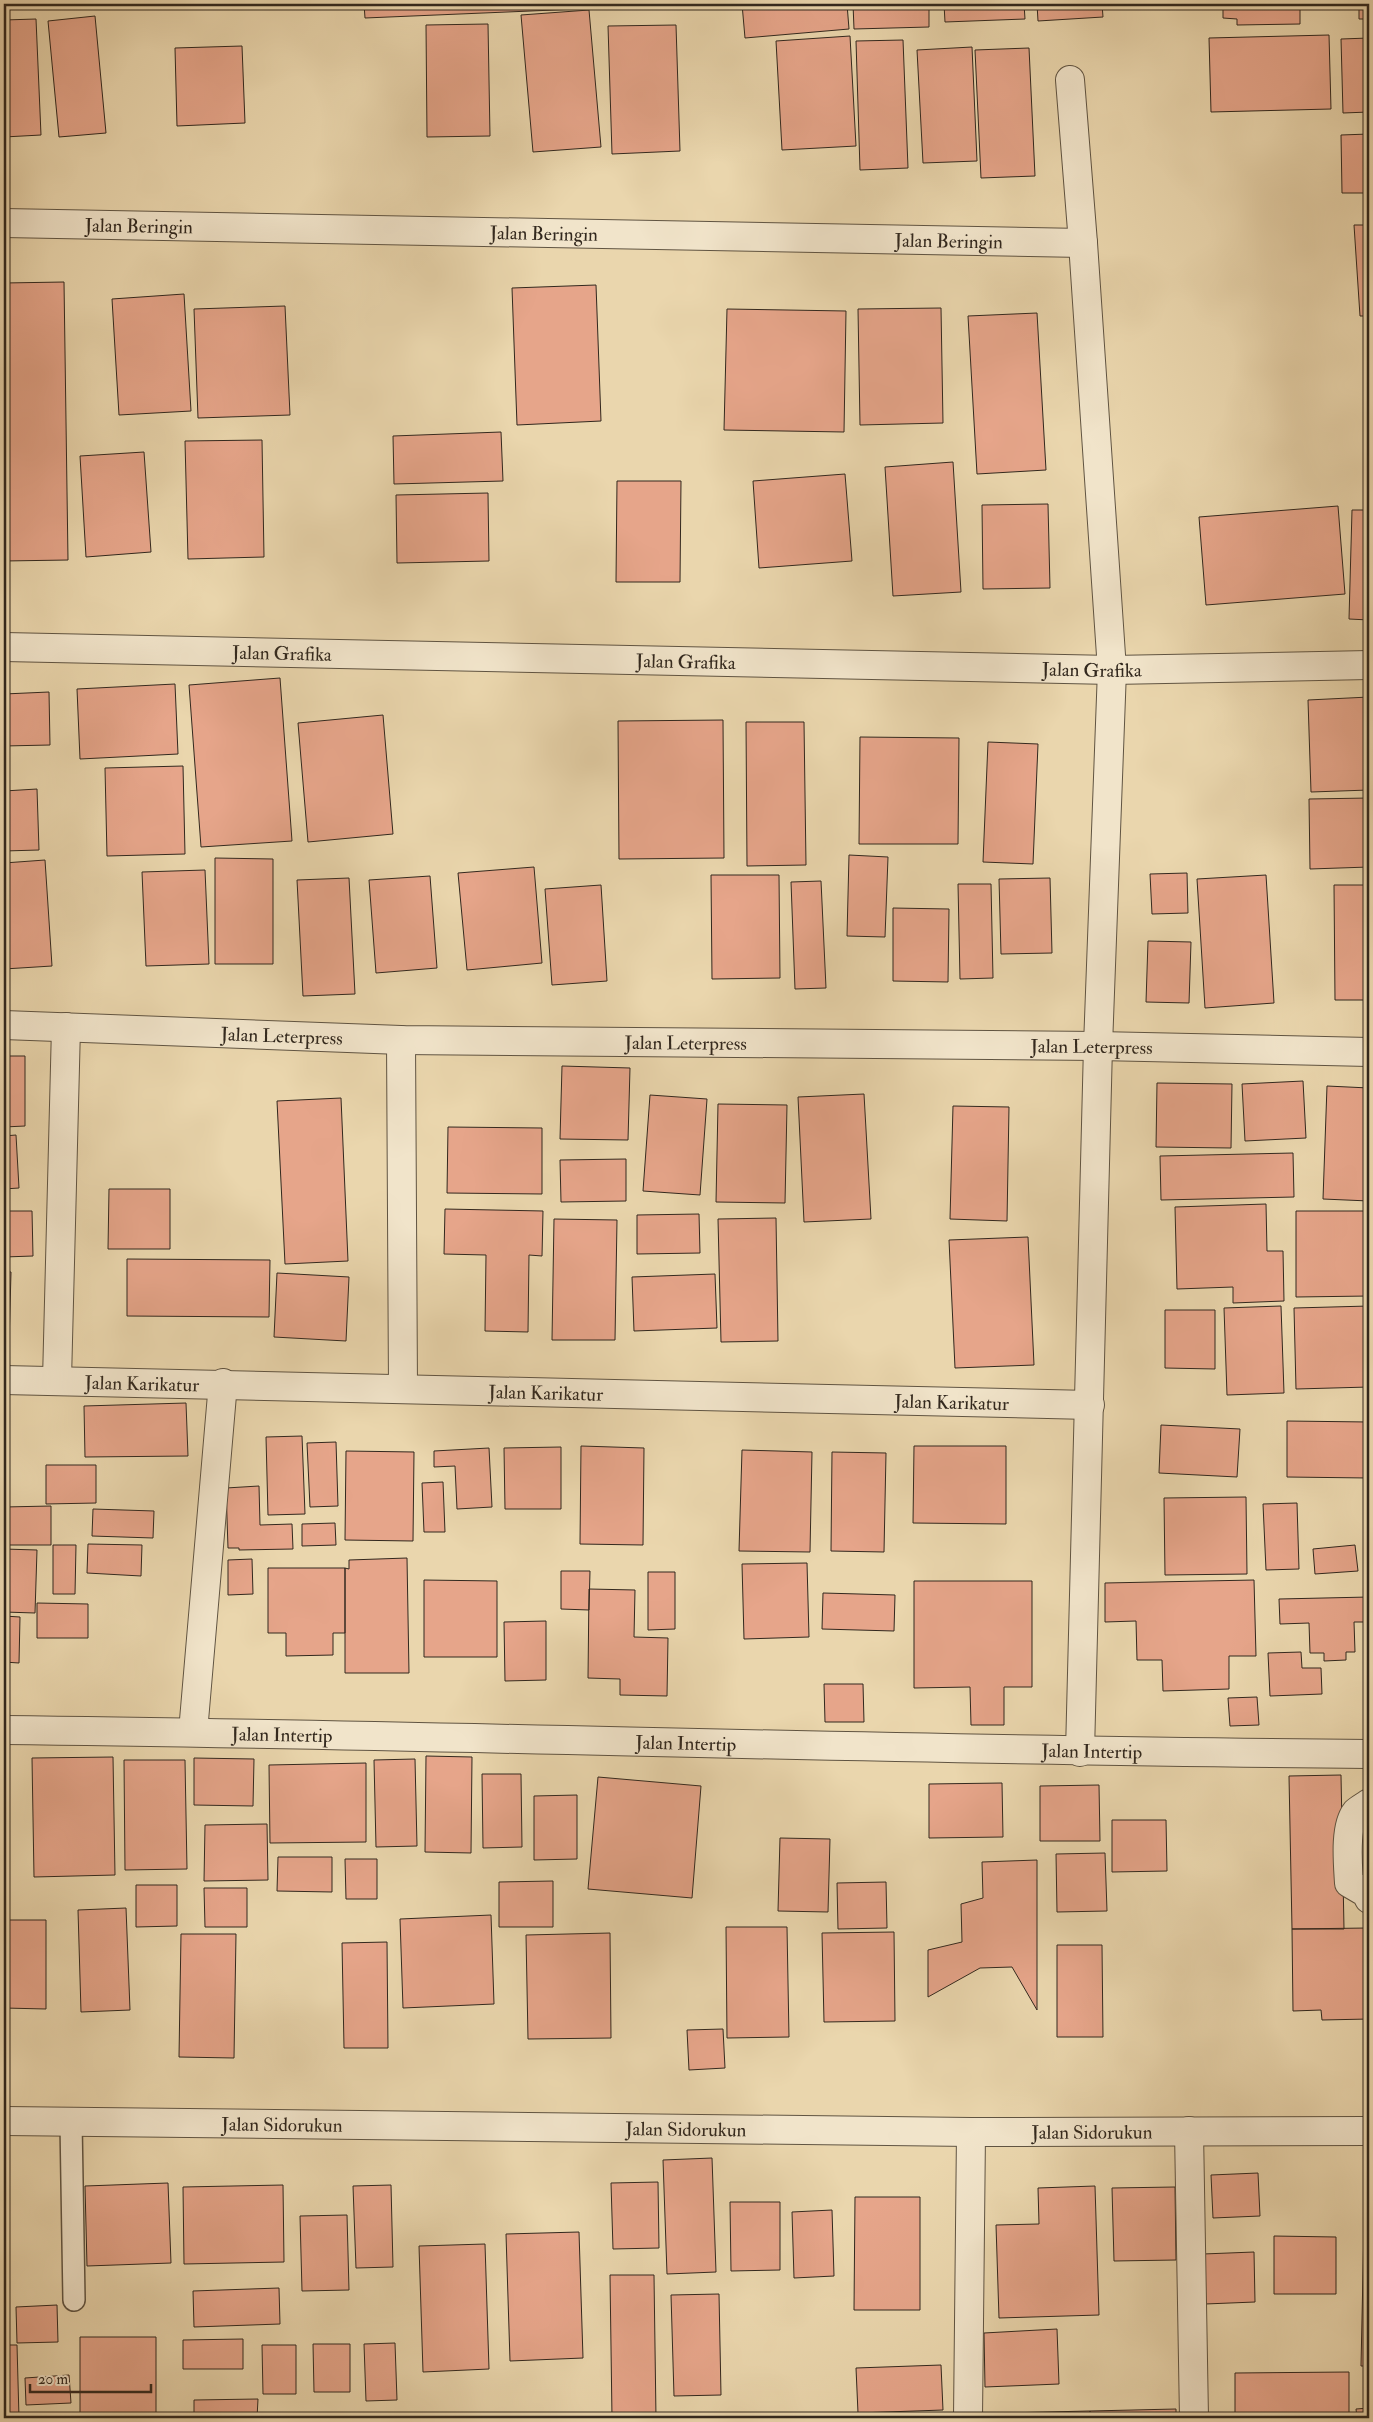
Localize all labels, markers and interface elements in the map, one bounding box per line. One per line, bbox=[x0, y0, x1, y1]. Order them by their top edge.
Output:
street label: Jalan Beringin bbox=[84, 213, 193, 240]
street label: Jalan Beringin bbox=[489, 221, 598, 247]
street label: Jalan Beringin bbox=[894, 228, 1003, 255]
street label: Jalan Grafika bbox=[231, 641, 332, 667]
street label: Jalan Grafika bbox=[635, 649, 736, 675]
street label: Jalan Grafika bbox=[1041, 658, 1142, 683]
street label: Jalan Leterpress bbox=[219, 1022, 343, 1051]
street label: Jalan Leterpress bbox=[624, 1031, 747, 1057]
street label: Jalan Leterpress bbox=[1030, 1034, 1153, 1061]
street label: Jalan Karikatur bbox=[83, 1371, 200, 1397]
street label: Jalan Karikatur bbox=[487, 1380, 603, 1407]
street label: Jalan Karikatur bbox=[893, 1389, 1009, 1416]
street label: Jalan Intertip bbox=[230, 1722, 333, 1749]
street label: Jalan Intertip bbox=[634, 1731, 737, 1758]
street label: Jalan Intertip bbox=[1040, 1739, 1142, 1766]
street label: Jalan Sidorukun bbox=[220, 2112, 343, 2138]
street label: Jalan Sidorukun bbox=[624, 2117, 747, 2142]
street label: Jalan Sidorukun bbox=[1030, 2121, 1153, 2145]
scale bar bbox=[30, 2362, 151, 2394]
text: 20 m bbox=[38, 2370, 68, 2389]

